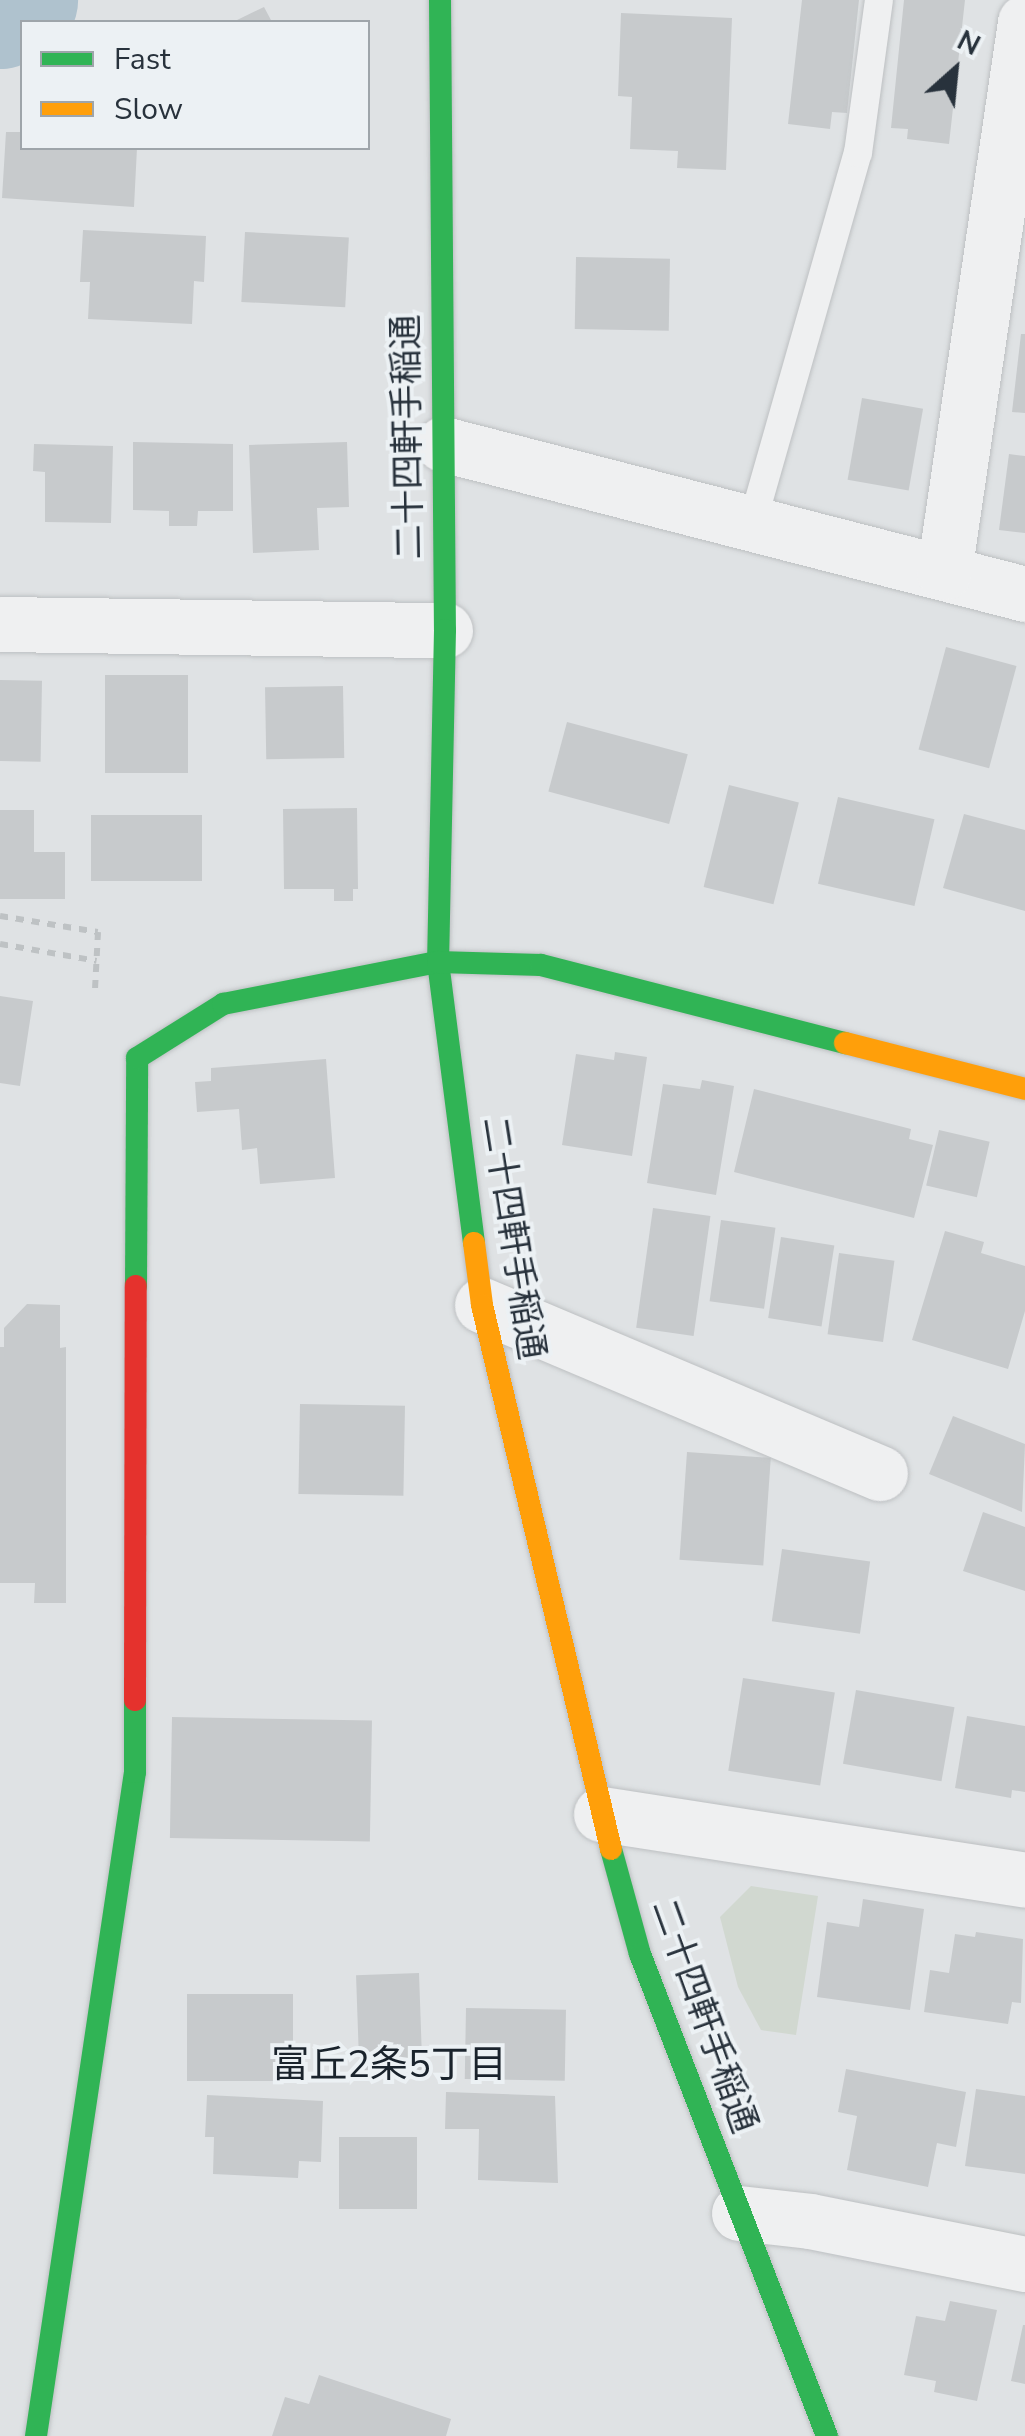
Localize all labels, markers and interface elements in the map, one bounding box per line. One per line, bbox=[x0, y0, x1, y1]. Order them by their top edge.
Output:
legend bbox=[20, 20, 370, 150]
north arrow bbox=[905, 20, 1005, 120]
text: N bbox=[951, 22, 987, 65]
text: Fast bbox=[114, 39, 171, 80]
text: Slow bbox=[114, 89, 183, 130]
street label: 二十四軒手稲通 bbox=[385, 314, 431, 560]
street label: 二十四軒手稲通 bbox=[473, 1114, 553, 1362]
street label: 二十四軒手稲通 bbox=[642, 1894, 766, 2138]
district label: 富丘2条5丁目 bbox=[271, 2042, 507, 2088]

